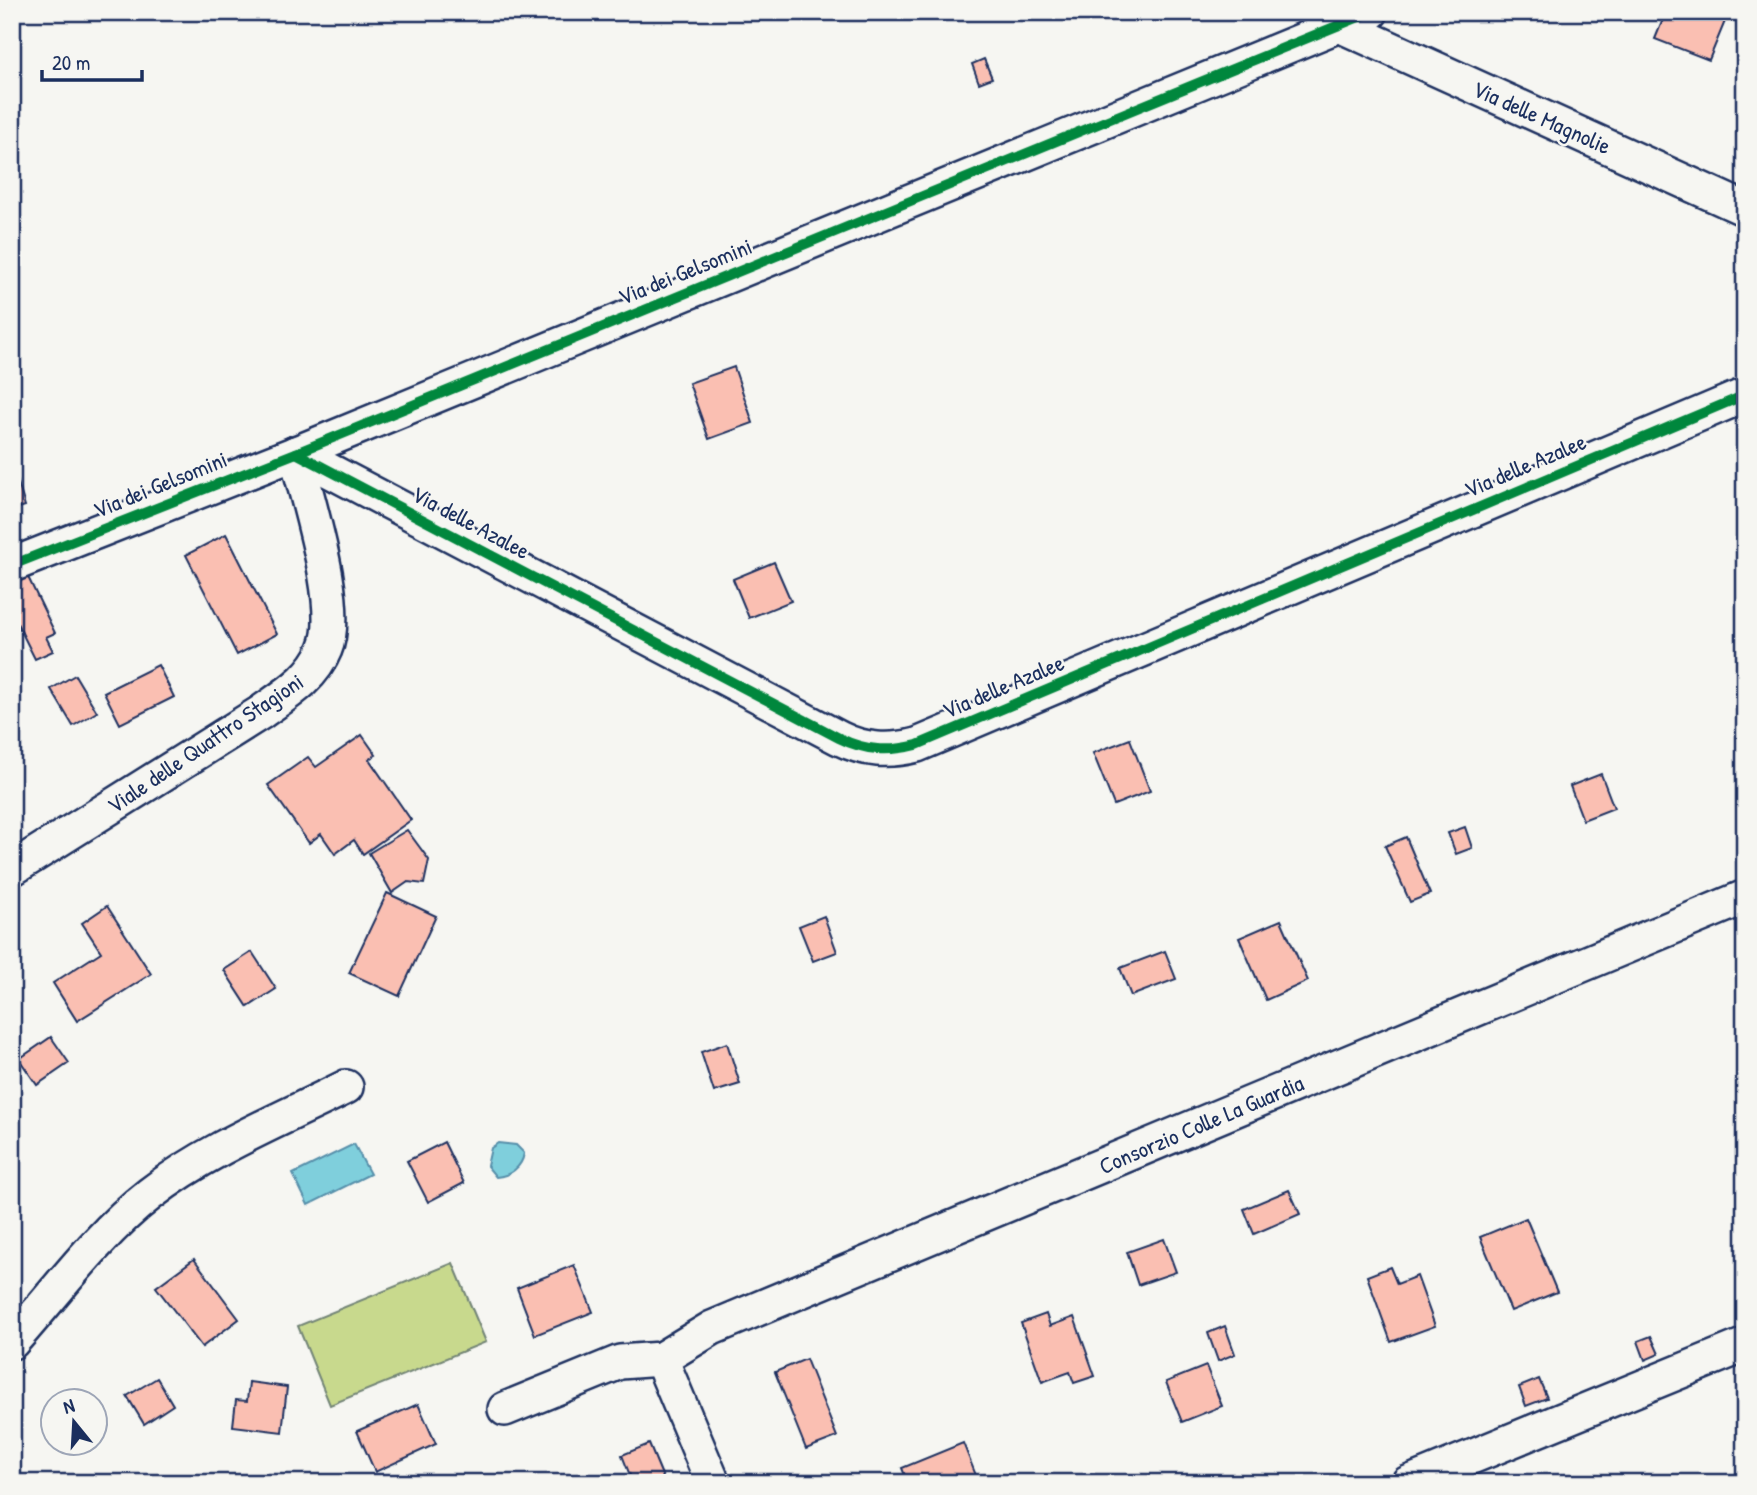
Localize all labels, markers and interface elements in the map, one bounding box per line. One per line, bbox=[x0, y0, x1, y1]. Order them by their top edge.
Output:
scale bar bbox=[42, 38, 142, 82]
text: 20 m bbox=[52, 48, 90, 77]
street label: Via delle Magnolie bbox=[1468, 73, 1616, 161]
street label: Via dei Gelsomini bbox=[613, 230, 757, 312]
street label: Via delle Azalee bbox=[1459, 425, 1591, 505]
street label: Via dei Gelsomini bbox=[88, 443, 232, 525]
street label: Via delle Azalee bbox=[407, 478, 535, 566]
street label: Via delle Azalee bbox=[937, 646, 1069, 726]
street label: Viale delle Quattro Stagioni bbox=[101, 666, 309, 820]
street label: Consorzio Colle La Guardia bbox=[1094, 1067, 1308, 1181]
north arrow bbox=[38, 1386, 108, 1456]
text: N bbox=[60, 1392, 78, 1420]

